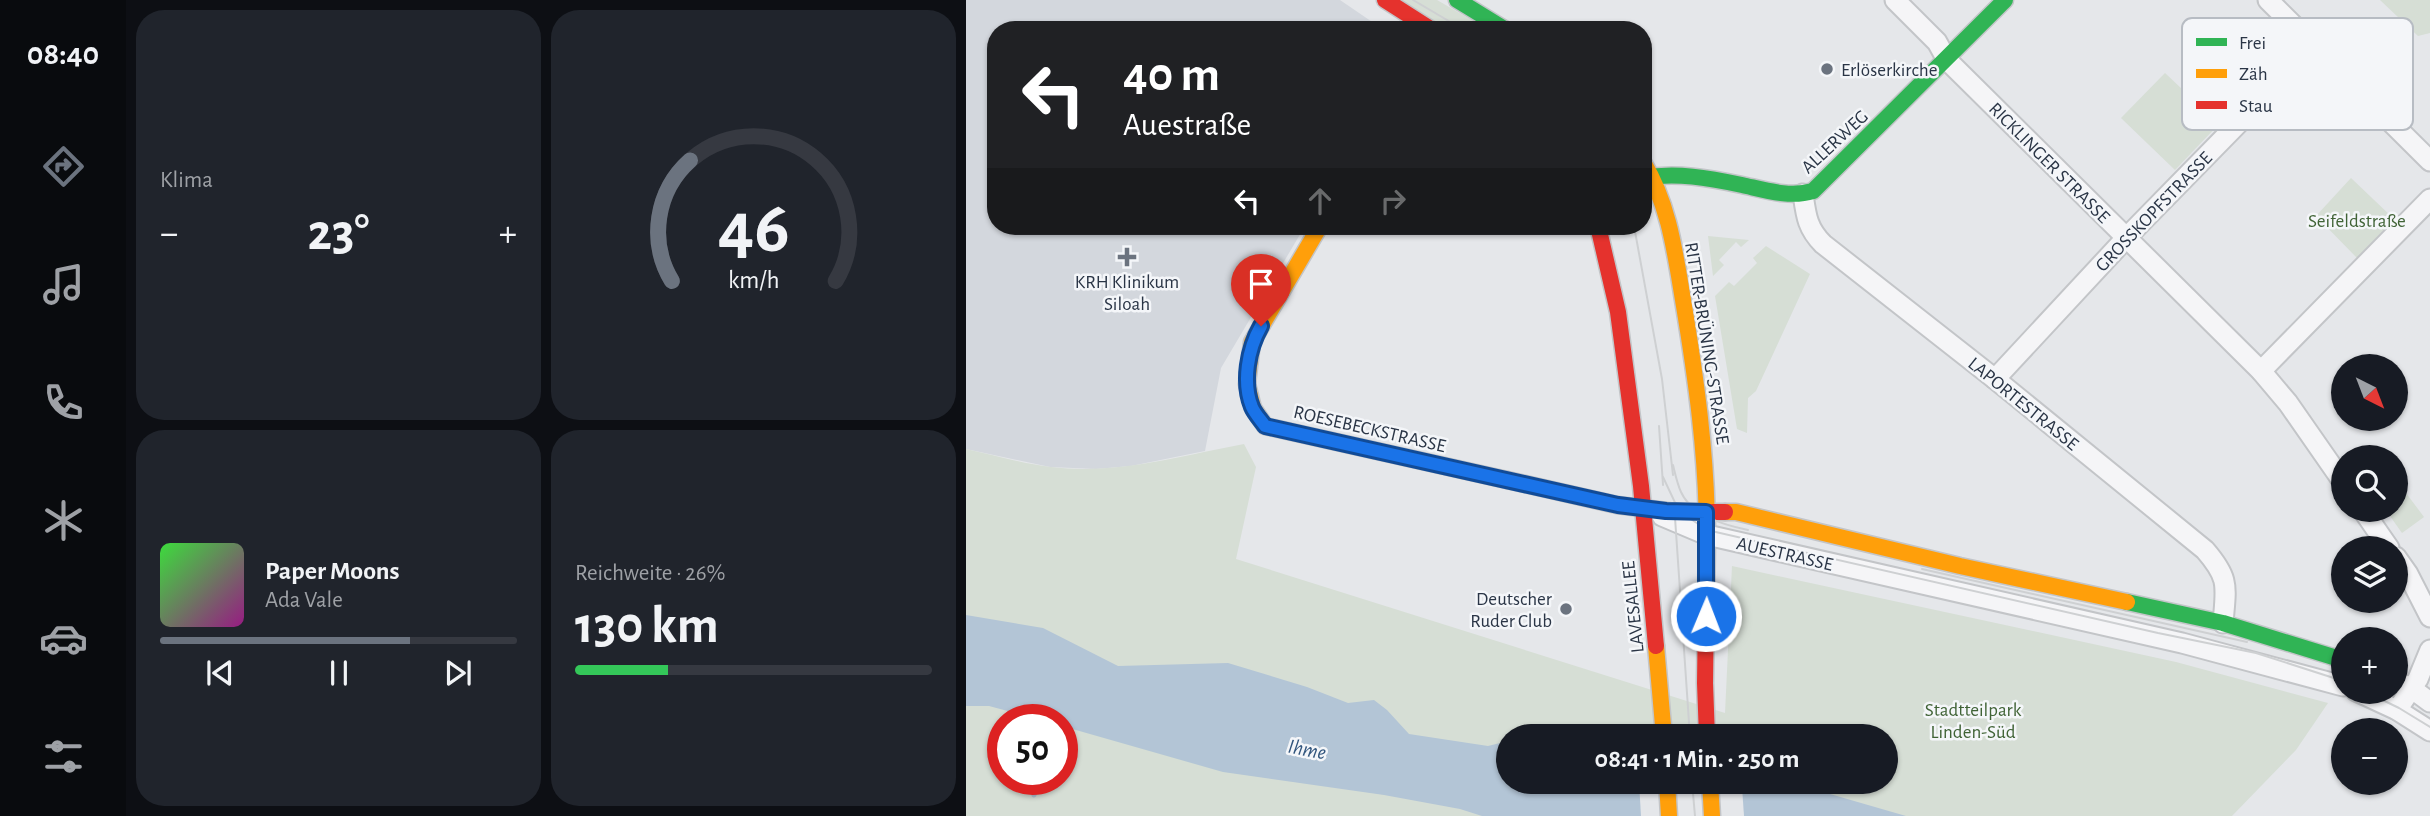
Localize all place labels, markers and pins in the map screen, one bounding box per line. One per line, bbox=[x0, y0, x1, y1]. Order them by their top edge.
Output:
marker: Erlöserkirche bbox=[1819, 61, 1835, 77]
place label: Erlöserkirche bbox=[1841, 61, 1937, 80]
marker: KRH Klinikum Siloah bbox=[1117, 247, 1137, 267]
pin bbox=[1231, 254, 1291, 326]
place label: KRH Klinikum Siloah bbox=[1075, 273, 1179, 314]
place label: Deutscher Ruder Club bbox=[1470, 590, 1552, 631]
marker: Deutscher Ruder Club bbox=[1558, 601, 1574, 617]

